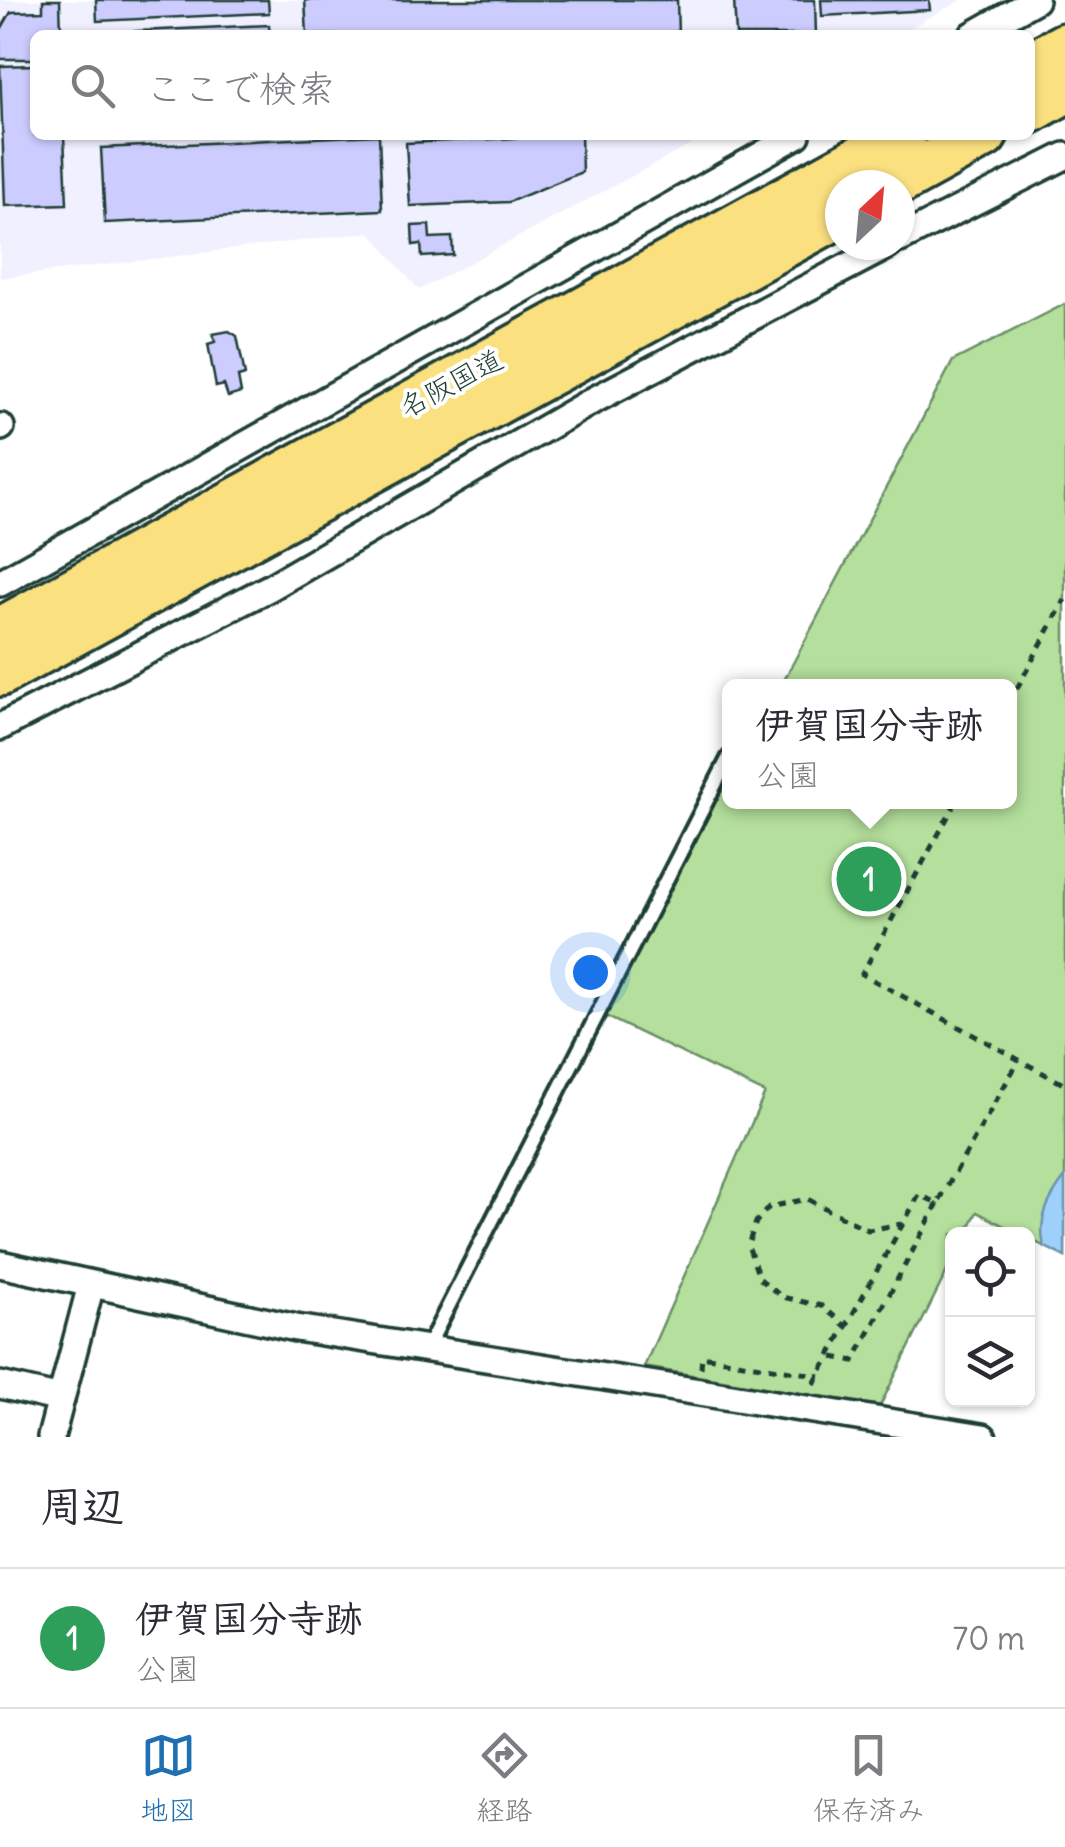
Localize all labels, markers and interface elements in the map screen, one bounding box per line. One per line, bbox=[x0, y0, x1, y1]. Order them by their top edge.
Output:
search box bbox=[30, 30, 1035, 140]
icon: search bbox=[65, 58, 120, 113]
text: ここで検索 bbox=[145, 65, 335, 112]
north arrow bbox=[825, 170, 915, 260]
street label: 名阪国道 bbox=[393, 341, 509, 425]
popup bbox=[722, 679, 1017, 809]
text: 伊賀国分寺跡 bbox=[755, 701, 984, 748]
text: 公園 bbox=[755, 754, 820, 795]
pin: 1 bbox=[836, 842, 902, 916]
your location bbox=[565, 947, 616, 998]
map controls bbox=[945, 1227, 1035, 1407]
button: locate bbox=[945, 1227, 1035, 1317]
button: layers bbox=[945, 1317, 1035, 1407]
text: 周辺 bbox=[40, 1480, 124, 1532]
text: 伊賀国分寺跡 bbox=[135, 1595, 363, 1642]
text: 1 bbox=[66, 1618, 79, 1659]
text: 70 m bbox=[953, 1618, 1025, 1659]
text: 公園 bbox=[135, 1648, 199, 1689]
tab: 地図 bbox=[140, 1728, 196, 1828]
tab: 経路 bbox=[476, 1728, 533, 1828]
tab: 保存済み bbox=[813, 1728, 925, 1828]

